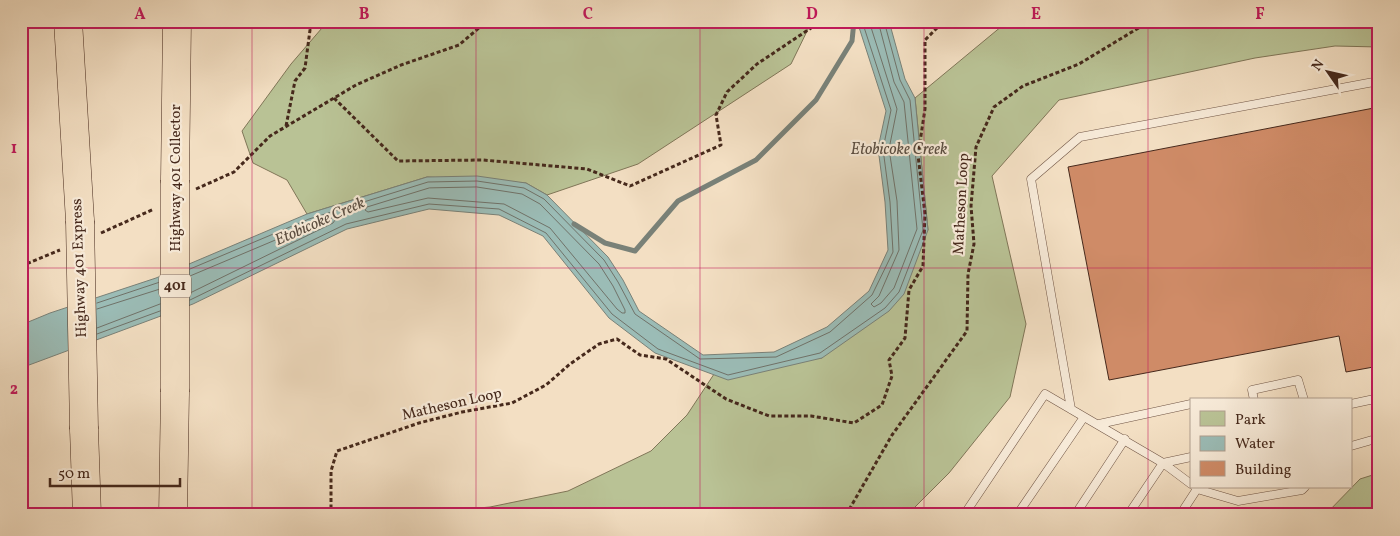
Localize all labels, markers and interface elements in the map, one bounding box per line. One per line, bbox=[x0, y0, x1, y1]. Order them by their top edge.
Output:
text: A bbox=[134, 4, 146, 26]
text: B bbox=[359, 4, 370, 26]
text: C bbox=[583, 4, 593, 26]
text: D bbox=[806, 4, 818, 26]
text: E bbox=[1031, 4, 1041, 26]
text: F bbox=[1255, 4, 1265, 26]
north arrow bbox=[1302, 48, 1352, 98]
text: N bbox=[1308, 56, 1329, 75]
street label: Highway 401 Collector bbox=[166, 104, 187, 252]
text: 1 bbox=[11, 138, 17, 160]
water label: Etobicoke Creek bbox=[851, 139, 948, 161]
street label: Matheson Loop bbox=[949, 153, 975, 255]
water label: Etobicoke Creek bbox=[271, 192, 369, 252]
street label: Highway 401 Express bbox=[67, 198, 93, 338]
road number: 401 bbox=[159, 274, 191, 298]
text: 2 bbox=[10, 379, 18, 401]
street label: Matheson Loop bbox=[400, 383, 504, 427]
legend bbox=[1190, 398, 1352, 488]
text: Park bbox=[1235, 410, 1266, 431]
text: Water bbox=[1235, 434, 1275, 455]
scale bar bbox=[50, 456, 180, 488]
text: Building bbox=[1235, 460, 1292, 481]
text: 50 m bbox=[58, 464, 90, 485]

